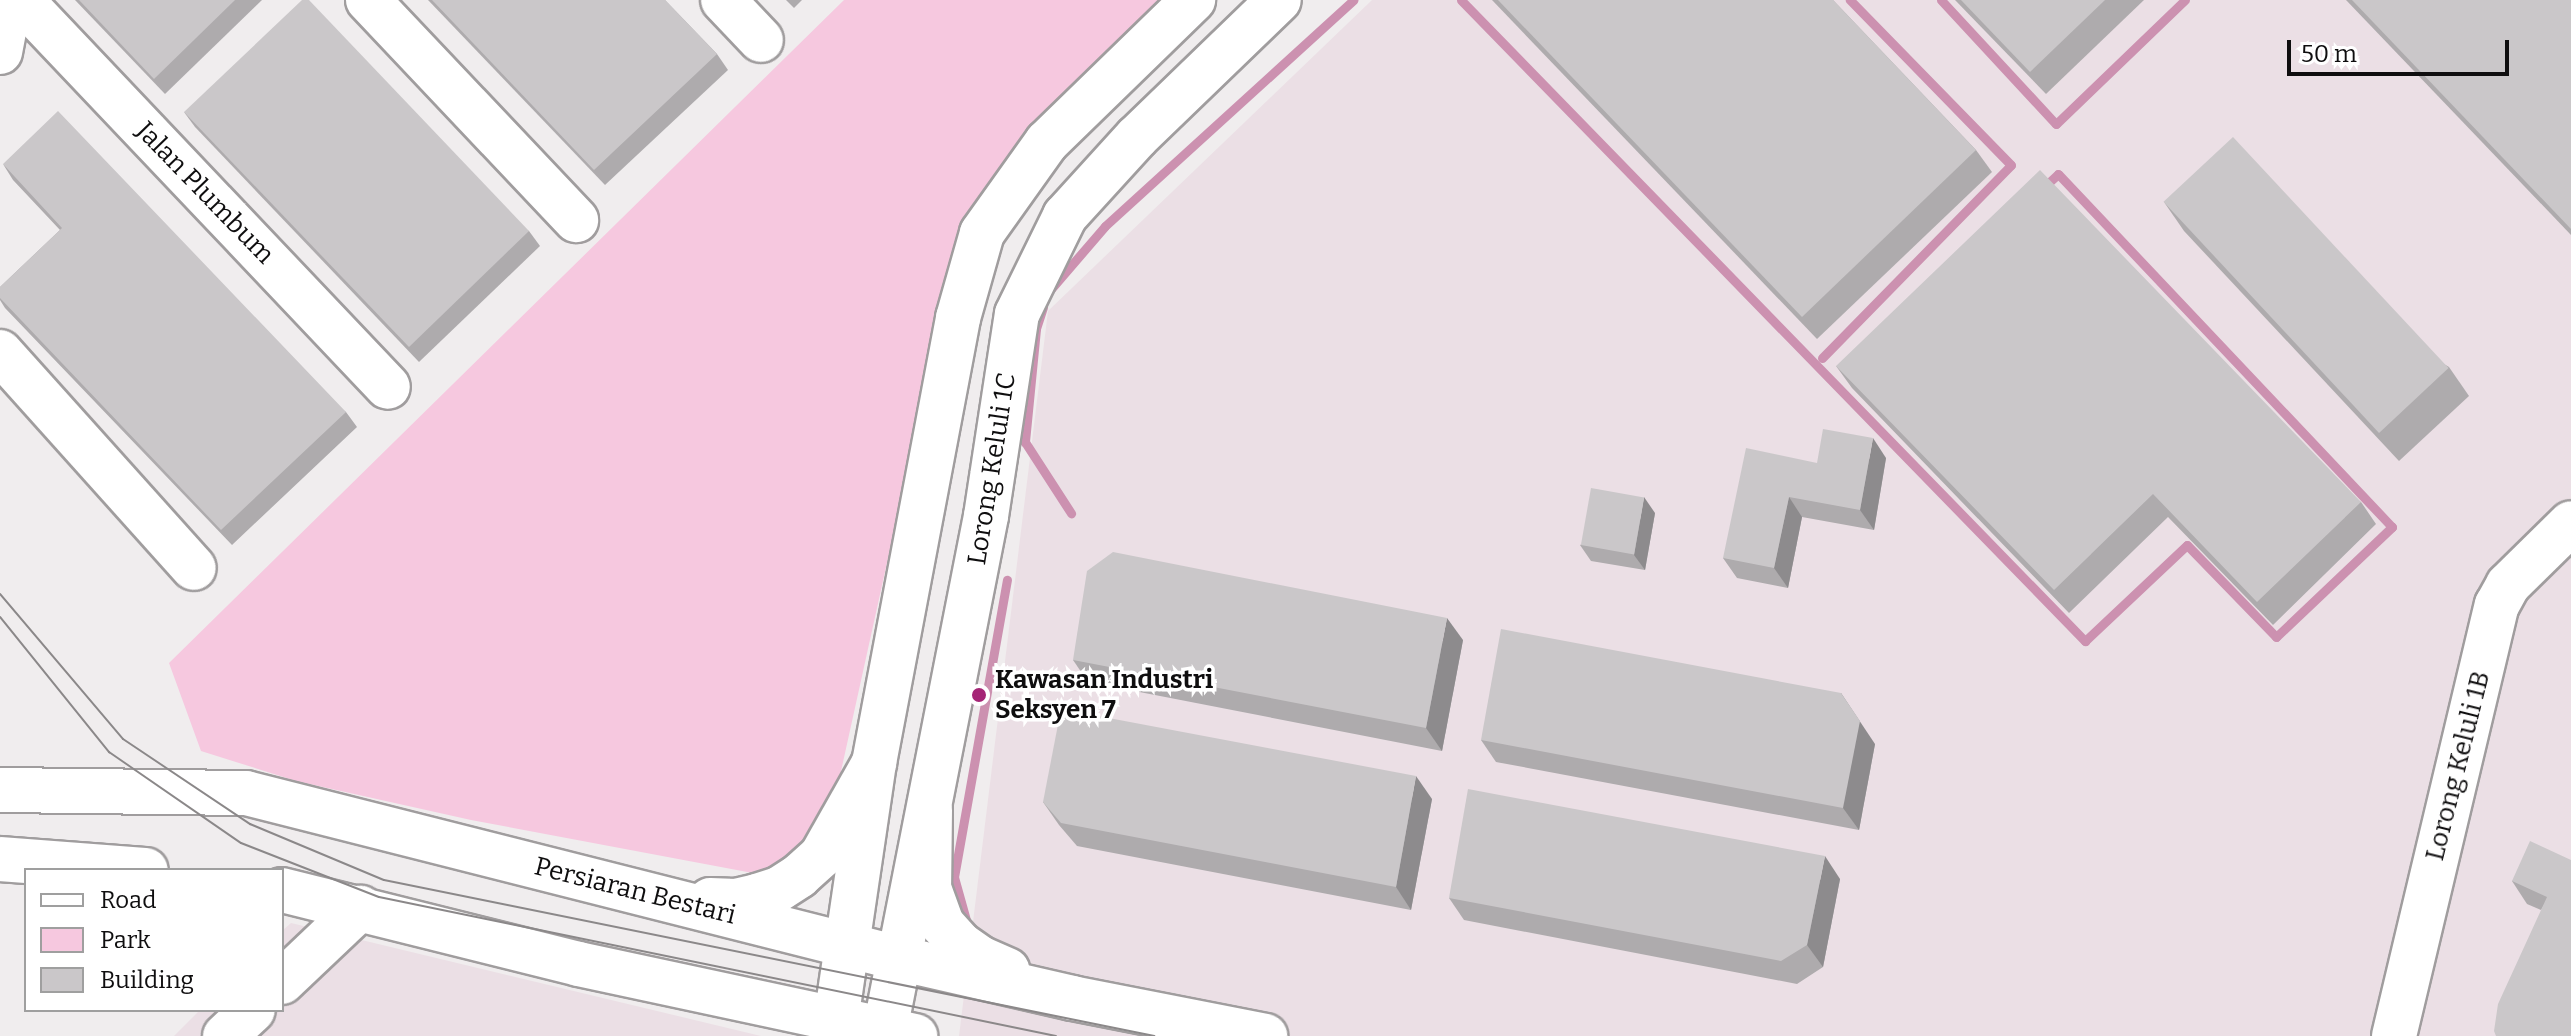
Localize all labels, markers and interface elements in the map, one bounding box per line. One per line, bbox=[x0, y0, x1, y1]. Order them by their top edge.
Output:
scale bar bbox=[2291, 24, 2513, 74]
text: 50 m bbox=[2301, 40, 2357, 68]
street label: Jalan Plumbum bbox=[130, 116, 280, 270]
street label: Lorong Keluli 1C bbox=[961, 371, 1023, 567]
place label: Kawasan Industri Seksyen 7 bbox=[995, 664, 1213, 726]
street label: Lorong Keluli 1B bbox=[2419, 668, 2497, 864]
marker: Kawasan Industri Seksyen 7 bbox=[970, 686, 988, 704]
street label: Persiaran Bestari bbox=[531, 851, 739, 931]
legend bbox=[24, 868, 284, 1012]
text: Road bbox=[100, 886, 156, 914]
text: Park bbox=[100, 926, 151, 954]
text: Building bbox=[100, 966, 194, 994]

